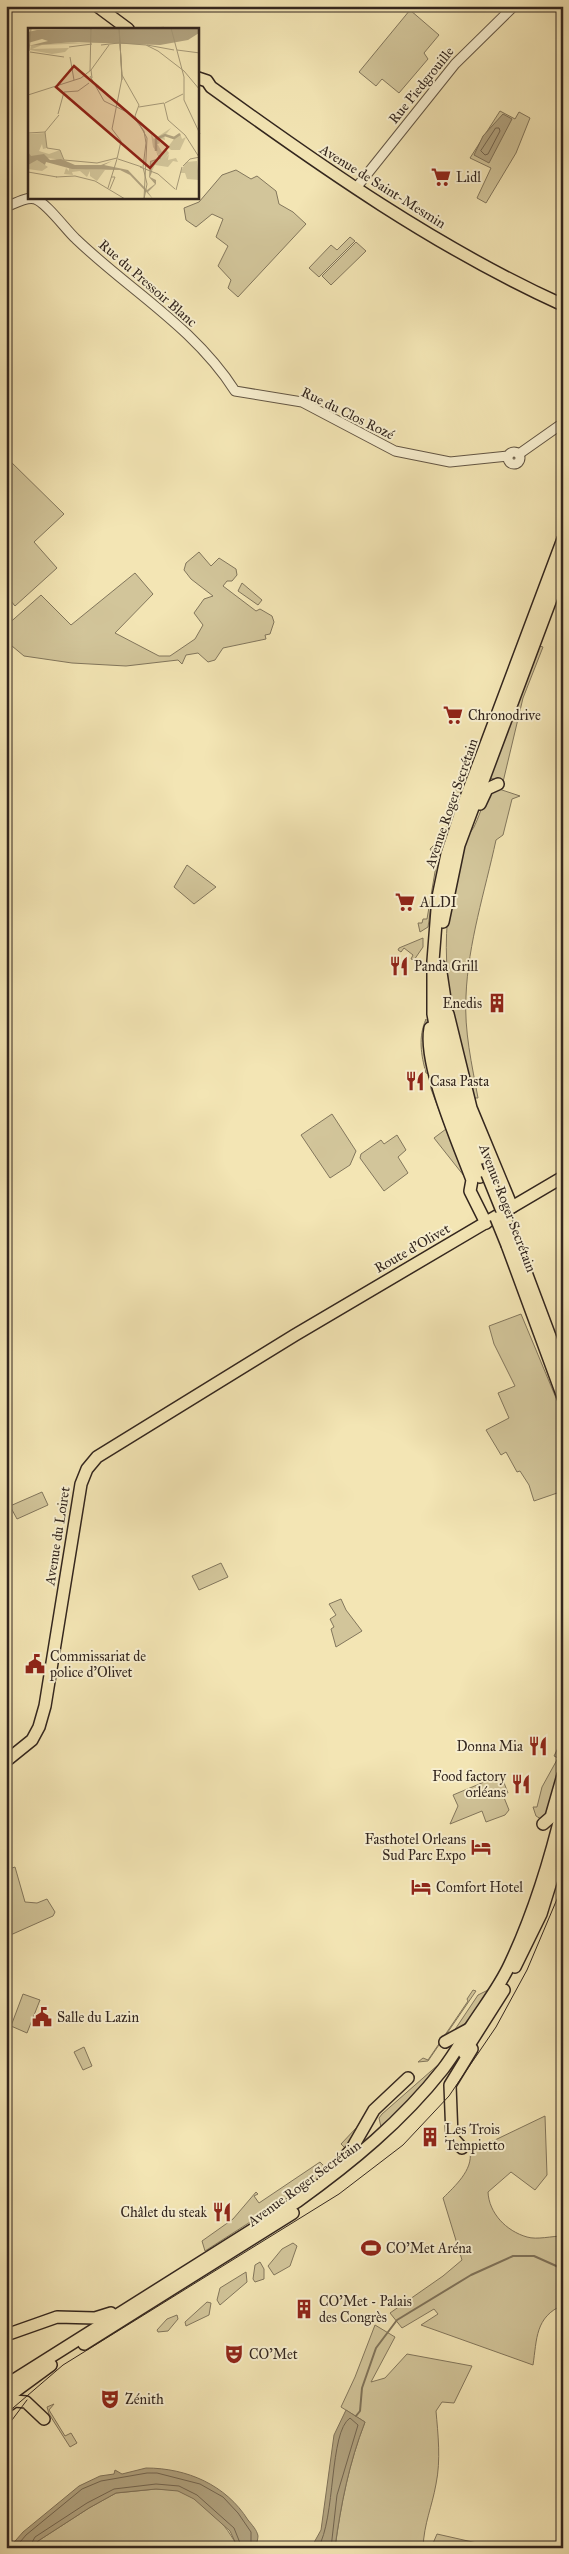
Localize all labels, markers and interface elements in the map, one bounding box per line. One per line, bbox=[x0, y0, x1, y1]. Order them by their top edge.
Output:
inset map bbox=[28, 28, 199, 199]
street label: Rue Piedgrouille bbox=[385, 43, 458, 127]
street label: Avenue de Saint-Mesmin bbox=[316, 140, 449, 232]
supermarket icon: Lidl bbox=[430, 166, 452, 188]
place label: Lidl bbox=[456, 169, 481, 186]
street label: Rue du Pressoir Blanc bbox=[95, 236, 200, 331]
street label: Rue du Clos Rozé bbox=[299, 384, 397, 443]
supermarket icon: Chronodrive bbox=[442, 704, 464, 726]
place label: Chronodrive bbox=[468, 707, 541, 724]
street label: Avenue Roger Secrétain bbox=[421, 736, 482, 871]
supermarket icon: ALDI bbox=[394, 891, 416, 913]
place label: ALDI bbox=[419, 894, 457, 911]
restaurant icon: Panda Grill bbox=[388, 955, 410, 977]
place label: Panda Grill bbox=[414, 958, 478, 975]
building icon: Enedis bbox=[486, 992, 508, 1014]
place label: Enedis bbox=[443, 995, 482, 1012]
restaurant icon: Casa Pasta bbox=[404, 1070, 426, 1092]
place label: Casa Pasta bbox=[430, 1073, 489, 1090]
street label: Avenue Roger Secrétain bbox=[475, 1141, 540, 1275]
street label: Route d'Olivet bbox=[372, 1220, 453, 1277]
street label: Avenue du Loiret bbox=[41, 1485, 74, 1588]
place label: Commissariat de police d'Olivet bbox=[49, 1648, 146, 1681]
public building icon: Commissariat de police d'Olivet bbox=[24, 1653, 46, 1675]
restaurant icon: Donna Mia bbox=[527, 1735, 549, 1757]
place label: Donna Mia bbox=[457, 1738, 523, 1755]
place label: Food factory orléans bbox=[432, 1768, 506, 1801]
restaurant icon: Food factory orléans bbox=[510, 1773, 532, 1795]
place label: Fasthotel Orleans Sud Parc Expo bbox=[365, 1831, 466, 1864]
hotel icon: Fasthotel Orleans Sud Parc Expo bbox=[470, 1836, 492, 1858]
hotel icon: Comfort Hotel bbox=[410, 1876, 432, 1898]
place label: Comfort Hotel bbox=[436, 1879, 523, 1896]
public building icon: Salle du Lazin bbox=[31, 2006, 53, 2028]
place label: Salle du Lazin bbox=[57, 2009, 139, 2026]
place label: Les Trois Tempietto bbox=[445, 2121, 505, 2154]
building icon: Les Trois Tempietto bbox=[419, 2126, 441, 2148]
street label: Avenue Roger Secrétain bbox=[244, 2136, 364, 2231]
restaurant icon: Châlet du steak bbox=[211, 2201, 233, 2223]
place label: Châlet du steak bbox=[120, 2204, 207, 2221]
sports icon: CO'Met Aréna bbox=[360, 2237, 382, 2259]
place label: CO'Met Aréna bbox=[386, 2240, 472, 2257]
place label: CO'Met - Palais des Congrès bbox=[319, 2293, 412, 2326]
building icon: CO'Met - Palais des Congrès bbox=[293, 2298, 315, 2320]
theatre icon: CO'Met bbox=[223, 2343, 245, 2365]
place label: CO'Met bbox=[249, 2346, 298, 2363]
theatre icon: Zénith bbox=[99, 2388, 121, 2410]
place label: Zénith bbox=[125, 2391, 164, 2408]

